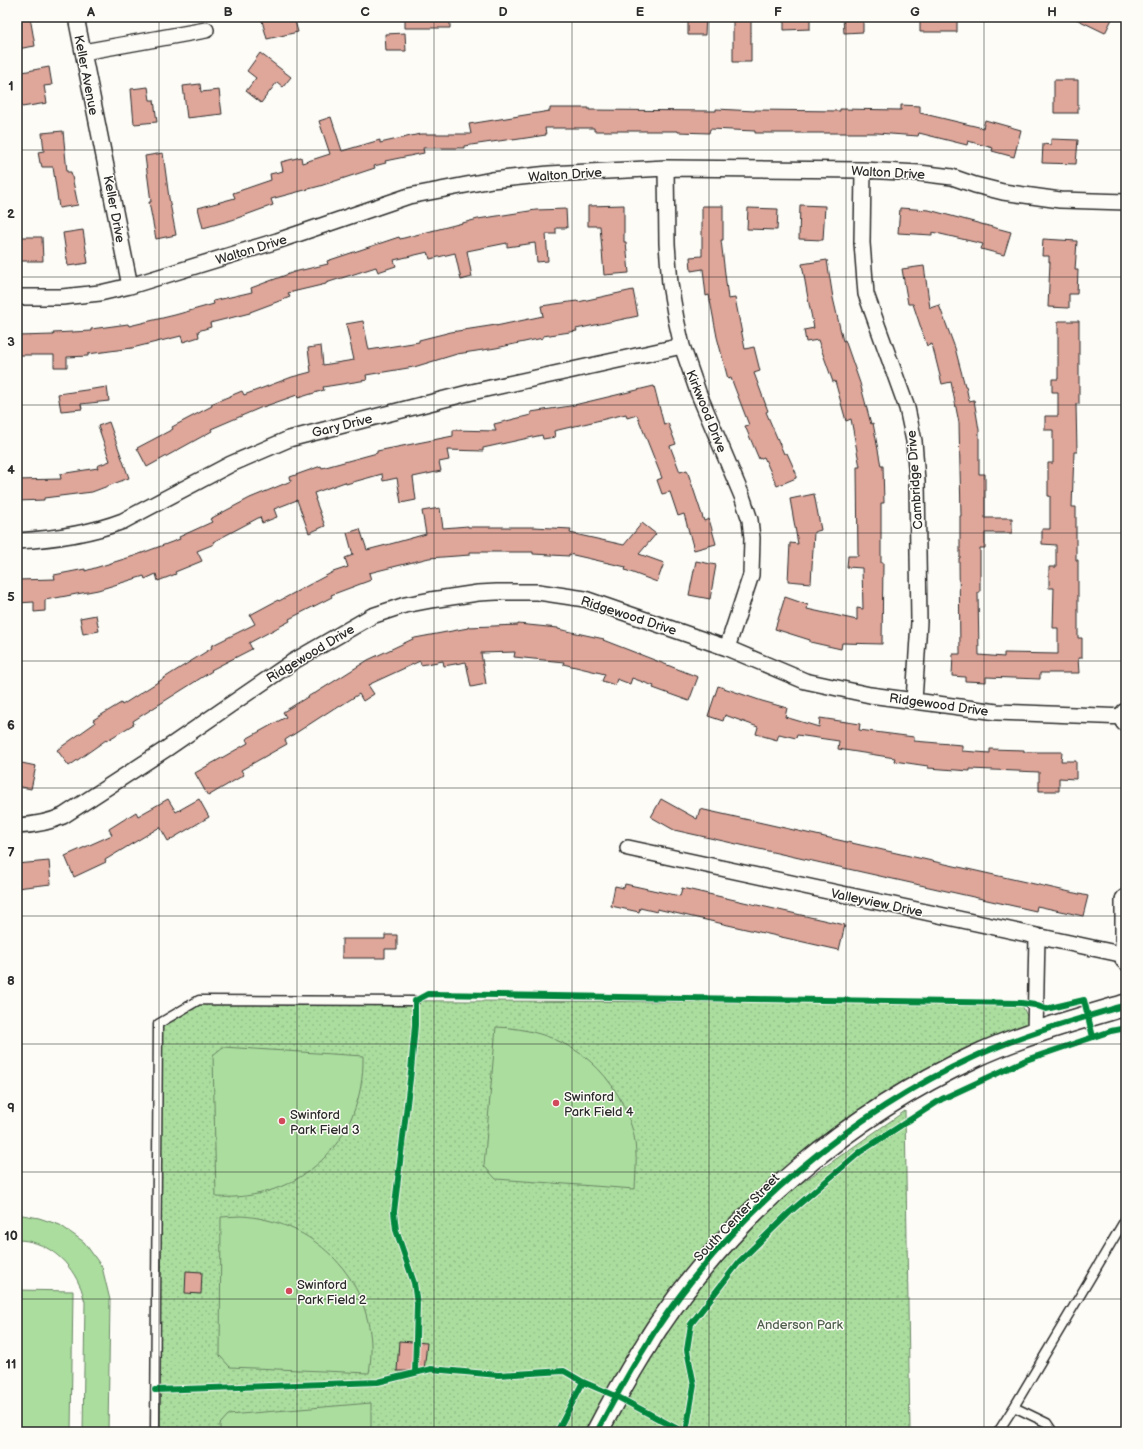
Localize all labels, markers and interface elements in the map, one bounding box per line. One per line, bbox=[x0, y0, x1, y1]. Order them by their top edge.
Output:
text: A bbox=[86, 4, 95, 20]
text: B bbox=[223, 4, 233, 20]
text: C bbox=[360, 4, 370, 20]
text: D bbox=[498, 4, 508, 20]
text: E bbox=[636, 4, 645, 20]
text: F bbox=[774, 4, 782, 20]
text: G bbox=[910, 4, 920, 20]
text: H bbox=[1047, 4, 1057, 20]
street label: Keller Avenue bbox=[70, 34, 102, 117]
text: 1 bbox=[8, 78, 14, 94]
street label: Walton Drive bbox=[851, 163, 925, 183]
street label: Walton Drive bbox=[528, 164, 603, 186]
street label: Keller Drive bbox=[100, 174, 128, 244]
text: 2 bbox=[7, 206, 15, 222]
street label: Walton Drive bbox=[214, 231, 289, 268]
text: 3 bbox=[7, 334, 15, 350]
street label: Kirkwood Drive bbox=[682, 368, 730, 455]
street label: Gary Drive bbox=[310, 411, 374, 441]
street label: Cambridge Drive bbox=[904, 430, 926, 530]
text: 4 bbox=[7, 462, 15, 478]
text: 5 bbox=[7, 589, 15, 605]
street label: Ridgewood Drive bbox=[579, 593, 679, 639]
street label: Ridgewood Drive bbox=[264, 621, 358, 686]
street label: Ridgewood Drive bbox=[888, 690, 990, 720]
text: 6 bbox=[7, 717, 15, 733]
text: 7 bbox=[7, 845, 15, 861]
street label: Valleyview Drive bbox=[829, 885, 924, 921]
text: 8 bbox=[7, 973, 15, 989]
place label: Swinford Park Field 4 bbox=[564, 1089, 634, 1120]
marker: Swinford Park Field 4 bbox=[551, 1098, 561, 1108]
text: 9 bbox=[7, 1100, 15, 1116]
place label: Swinford Park Field 3 bbox=[290, 1107, 360, 1138]
marker: Swinford Park Field 3 bbox=[277, 1116, 287, 1126]
street label: South Center Street bbox=[691, 1170, 783, 1265]
text: 10 bbox=[4, 1228, 18, 1244]
place label: Swinford Park Field 2 bbox=[297, 1277, 367, 1308]
marker: Swinford Park Field 2 bbox=[284, 1286, 294, 1296]
park label: Anderson Park bbox=[757, 1317, 844, 1333]
text: 11 bbox=[6, 1356, 16, 1372]

